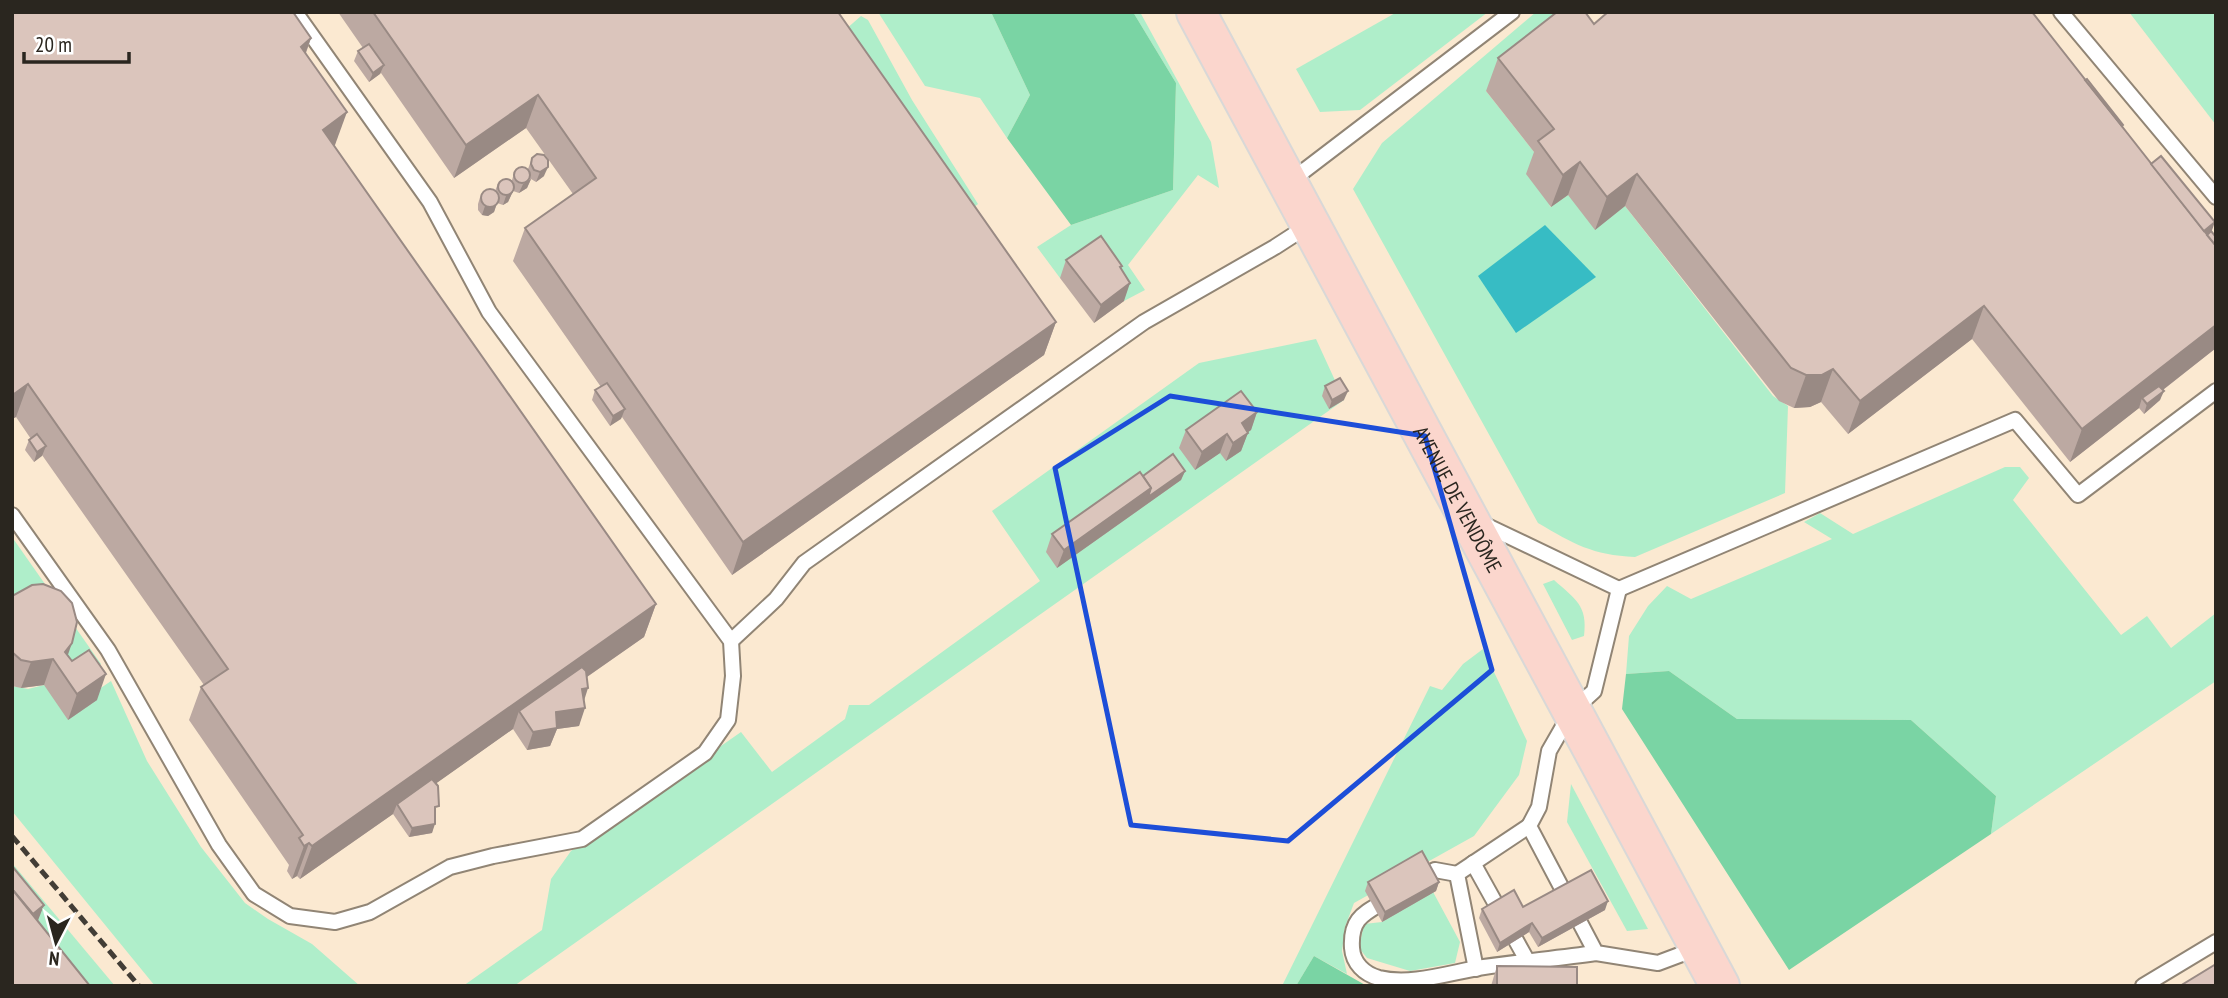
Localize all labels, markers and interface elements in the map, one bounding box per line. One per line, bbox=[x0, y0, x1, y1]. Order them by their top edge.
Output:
scale bar bbox=[24, 21, 130, 65]
text: 20 m bbox=[35, 31, 72, 58]
street label: AVENUE DE VENDÔME bbox=[1408, 421, 1508, 577]
north arrow bbox=[21, 907, 91, 977]
text: N bbox=[48, 946, 61, 971]

